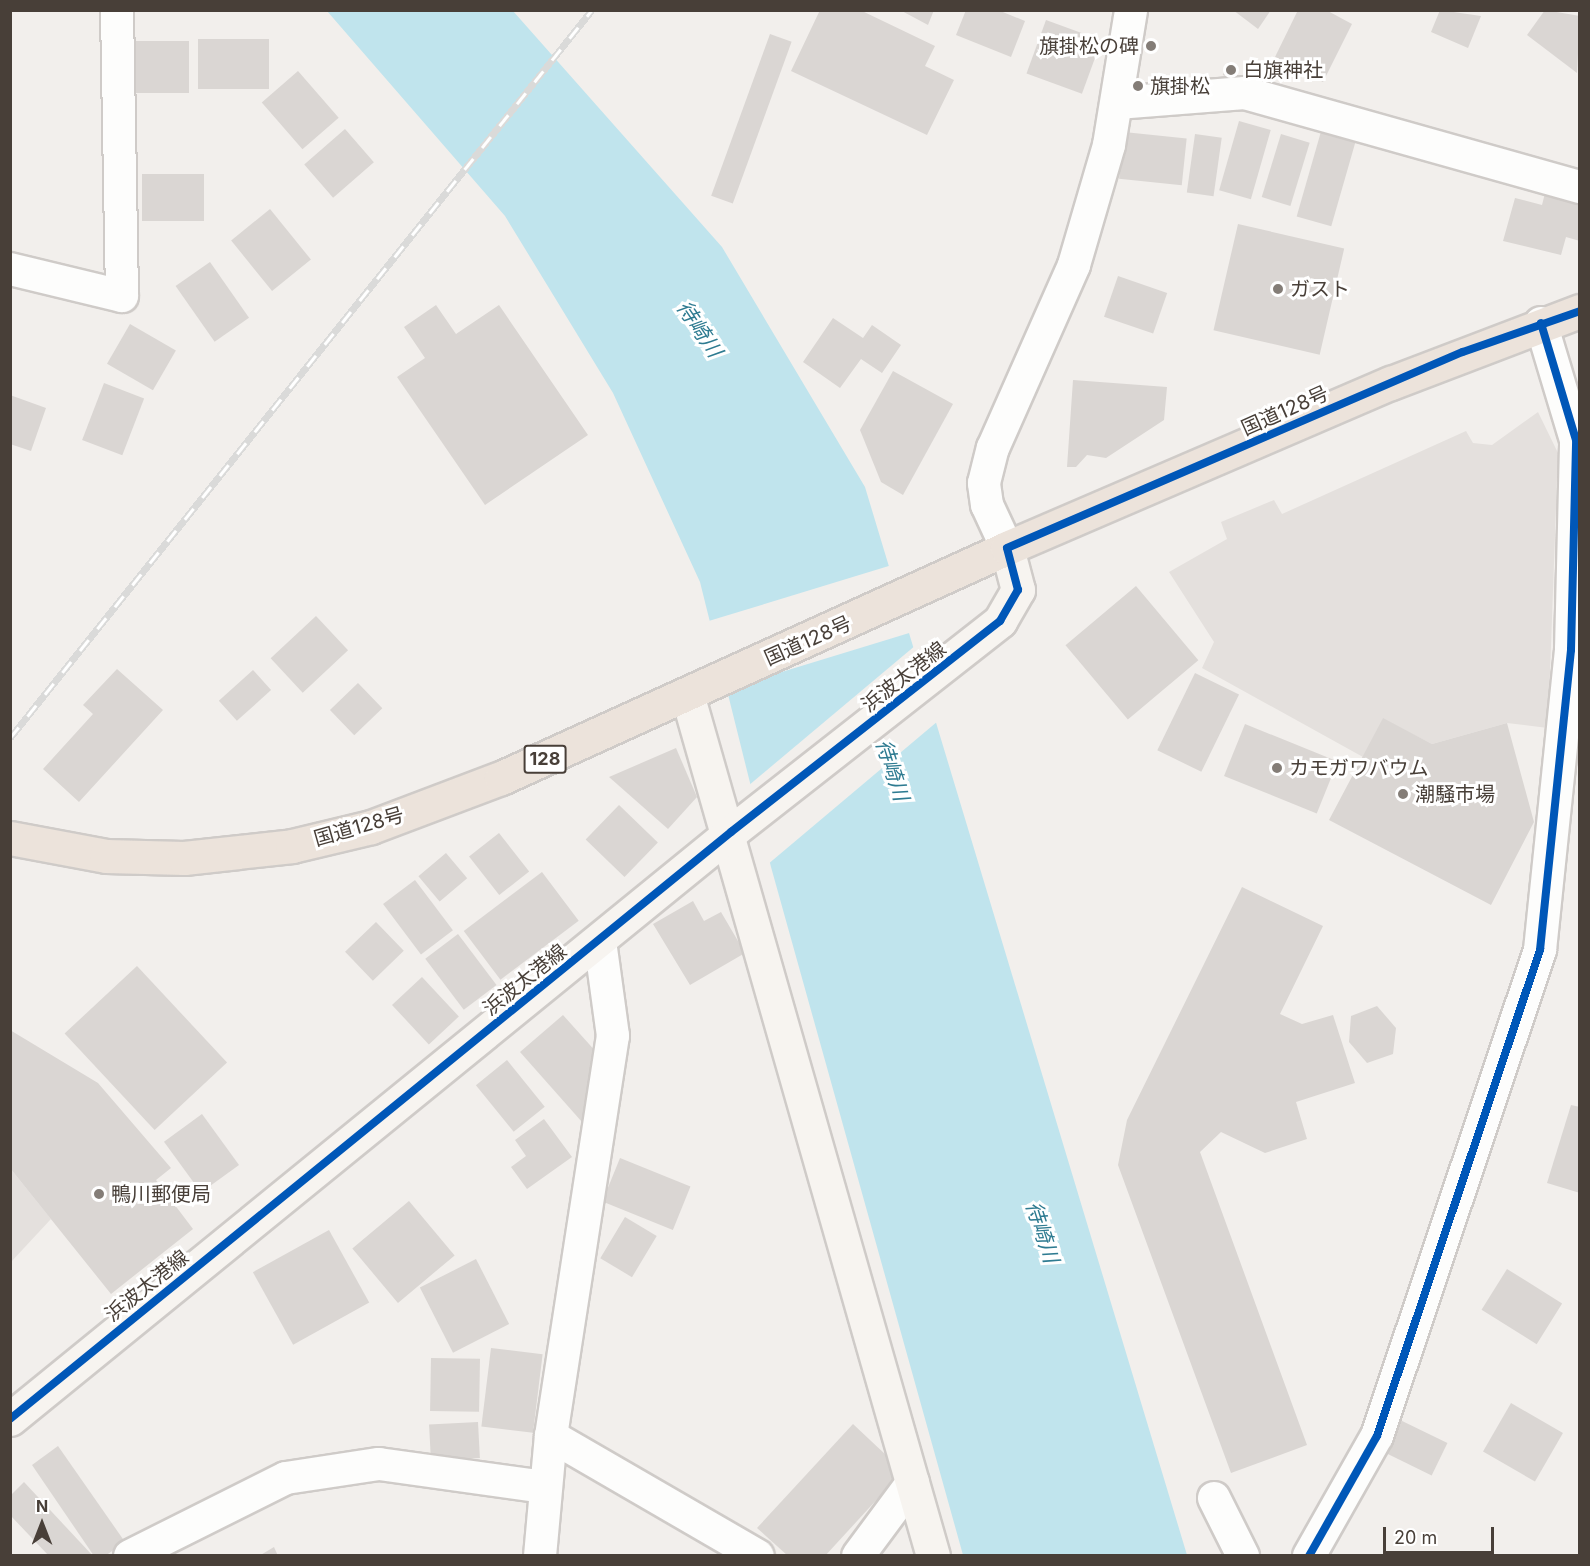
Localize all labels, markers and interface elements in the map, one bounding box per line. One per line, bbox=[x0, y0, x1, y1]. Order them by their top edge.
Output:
place label: 旗掛松の碑 bbox=[1039, 34, 1139, 58]
marker: 旗掛松の碑 bbox=[1144, 39, 1158, 53]
place label: 白旗神社 bbox=[1243, 58, 1323, 82]
marker: 白旗神社 bbox=[1224, 63, 1238, 77]
place label: 旗掛松 bbox=[1150, 74, 1210, 98]
marker: 旗掛松 bbox=[1131, 79, 1145, 93]
place label: ガスト bbox=[1290, 277, 1350, 301]
marker: ガスト bbox=[1271, 282, 1285, 296]
water label: 待崎川 bbox=[671, 296, 727, 362]
street label: 国道128号 bbox=[1238, 381, 1332, 441]
street label: 国道128号 bbox=[761, 611, 855, 671]
street label: 浜波太港線 bbox=[857, 637, 951, 717]
water label: 待崎川 bbox=[870, 736, 914, 804]
road number: 128 bbox=[522, 744, 568, 774]
place label: カモガワバウム bbox=[1289, 756, 1429, 780]
marker: カモガワバウム bbox=[1270, 761, 1284, 775]
place label: 潮騒市場 bbox=[1415, 782, 1495, 806]
marker: 潮騒市場 bbox=[1396, 787, 1410, 801]
street label: 国道128号 bbox=[311, 803, 407, 851]
street label: 浜波太港線 bbox=[479, 939, 571, 1021]
place label: 鴨川郵便局 bbox=[111, 1182, 211, 1206]
marker: 鴨川郵便局 bbox=[92, 1187, 106, 1201]
water label: 待崎川 bbox=[1020, 1198, 1064, 1266]
street label: 浜波太港線 bbox=[101, 1245, 193, 1327]
north arrow bbox=[12, 1494, 72, 1554]
text: N bbox=[36, 1496, 48, 1516]
scale bar bbox=[1386, 1515, 1497, 1553]
text: 20 m bbox=[1394, 1527, 1437, 1548]

